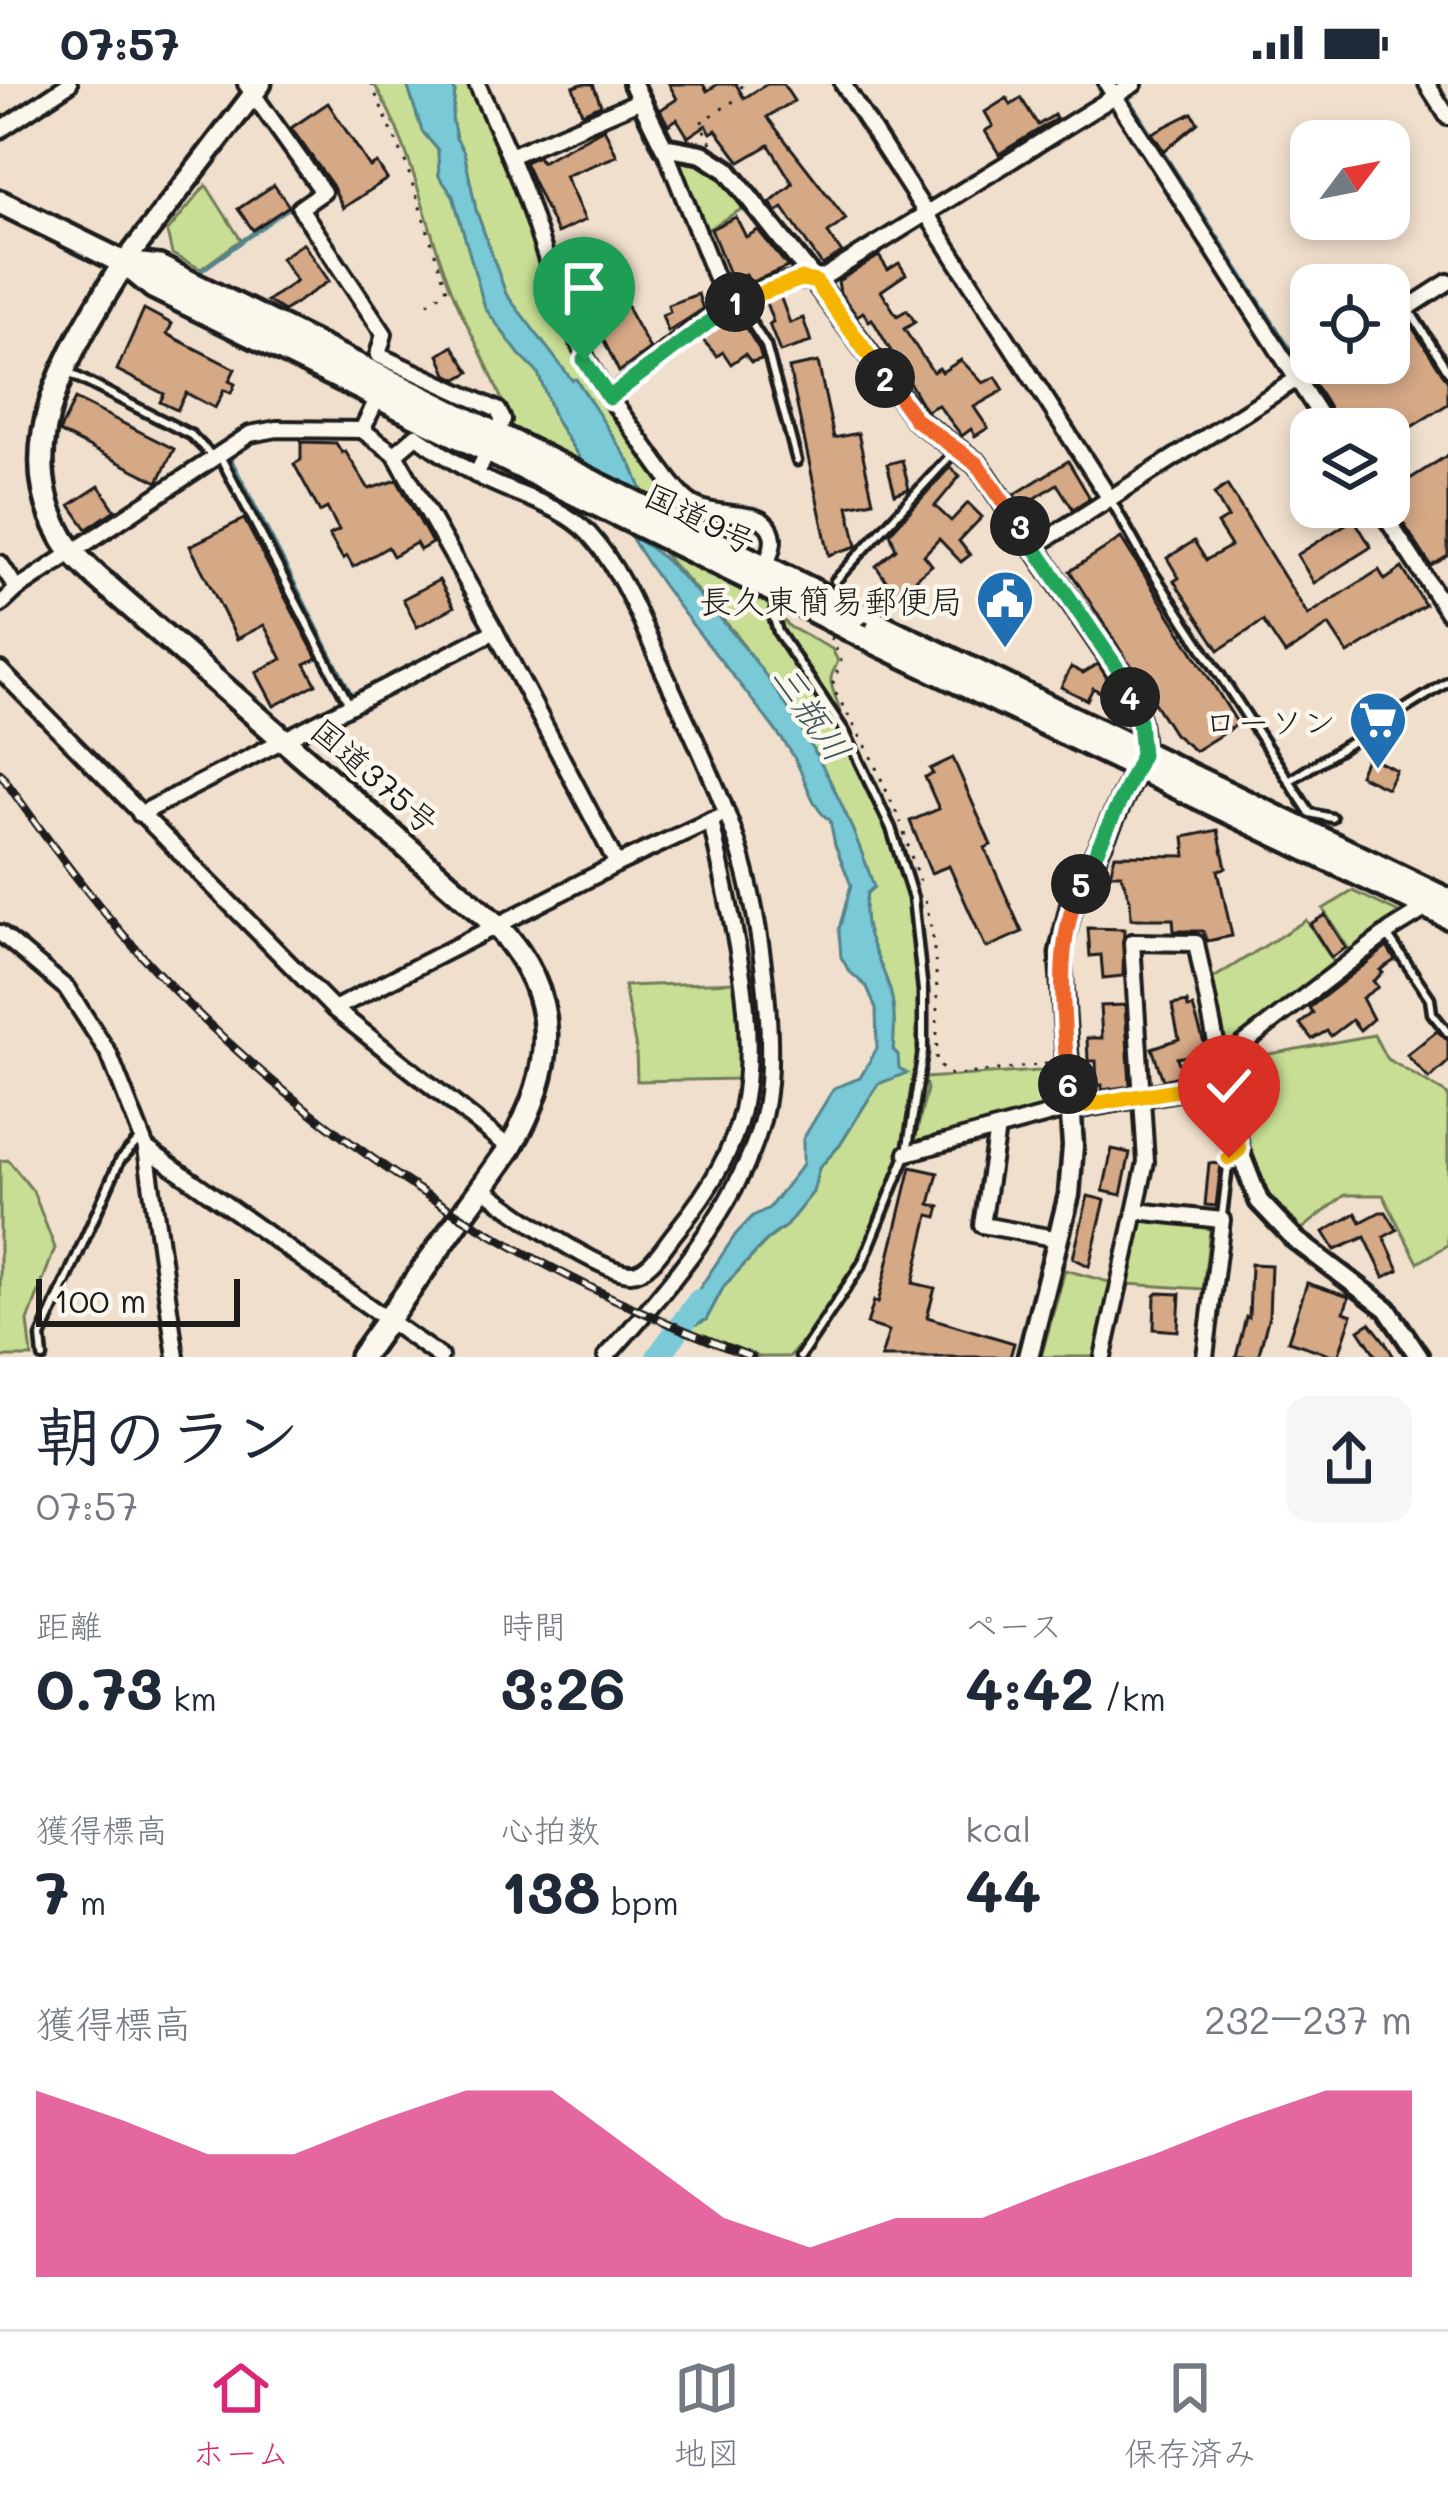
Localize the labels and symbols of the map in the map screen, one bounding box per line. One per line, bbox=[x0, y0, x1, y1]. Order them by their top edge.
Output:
north arrow bbox=[1290, 120, 1410, 240]
pin bbox=[533, 237, 635, 360]
pin: 1 bbox=[705, 272, 765, 332]
pin: 2 bbox=[855, 348, 915, 408]
street label: 国道9号 bbox=[638, 472, 764, 562]
pin: 3 bbox=[990, 496, 1050, 556]
public building icon: 長久東簡易郵便局 bbox=[974, 568, 1036, 650]
place label: 長久東簡易郵便局 bbox=[699, 578, 963, 621]
water label: 三瓶川 bbox=[763, 654, 863, 770]
pin: 4 bbox=[1100, 667, 1160, 727]
supermarket icon: ローソン bbox=[1347, 689, 1409, 771]
place label: ローソン bbox=[1204, 699, 1336, 742]
street label: 国道375号 bbox=[303, 708, 449, 842]
pin: 5 bbox=[1051, 854, 1111, 914]
pin bbox=[1178, 1035, 1280, 1158]
pin: 6 bbox=[1038, 1054, 1098, 1114]
scale bar bbox=[36, 1273, 240, 1326]

